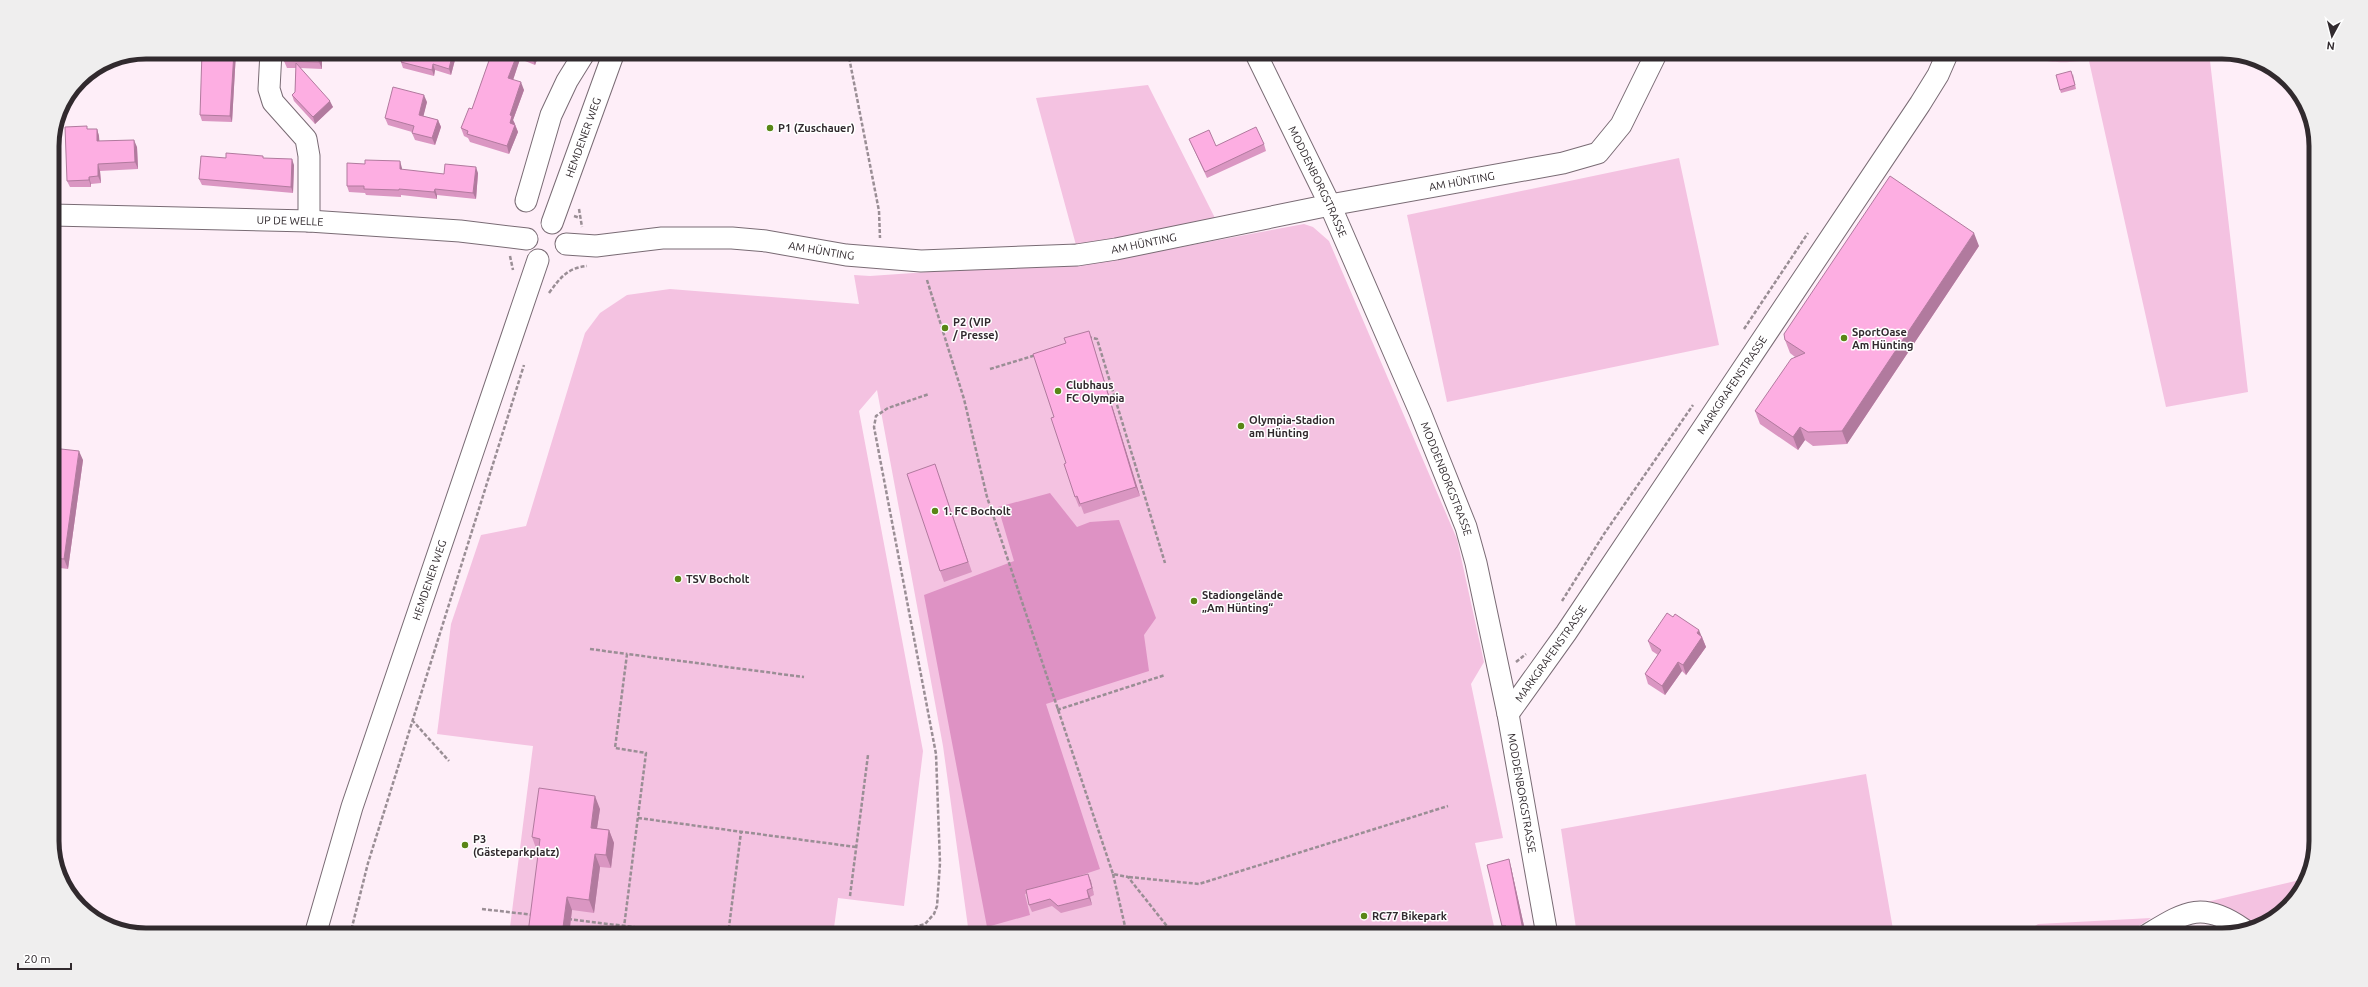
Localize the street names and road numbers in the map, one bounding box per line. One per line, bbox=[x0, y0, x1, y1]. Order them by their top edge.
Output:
street label: HEMDENER WEG bbox=[563, 96, 603, 179]
street label: MODDENBORGSTRASSE bbox=[1286, 124, 1349, 239]
street label: AM HÜNTING bbox=[1428, 169, 1495, 193]
street label: UP DE WELLE bbox=[256, 214, 324, 228]
street label: AM HÜNTING bbox=[1110, 231, 1177, 256]
street label: AM HÜNTING bbox=[788, 239, 855, 262]
street label: MARKGRAFENSTRASSE bbox=[1695, 334, 1769, 436]
street label: MODDENBORGSTRASSE bbox=[1419, 420, 1474, 537]
street label: HEMDENER WEG bbox=[410, 538, 448, 622]
street label: MARKGRAFENSTRASSE bbox=[1513, 603, 1589, 704]
street label: MODDENBORGSTRASSE bbox=[1505, 732, 1538, 854]

